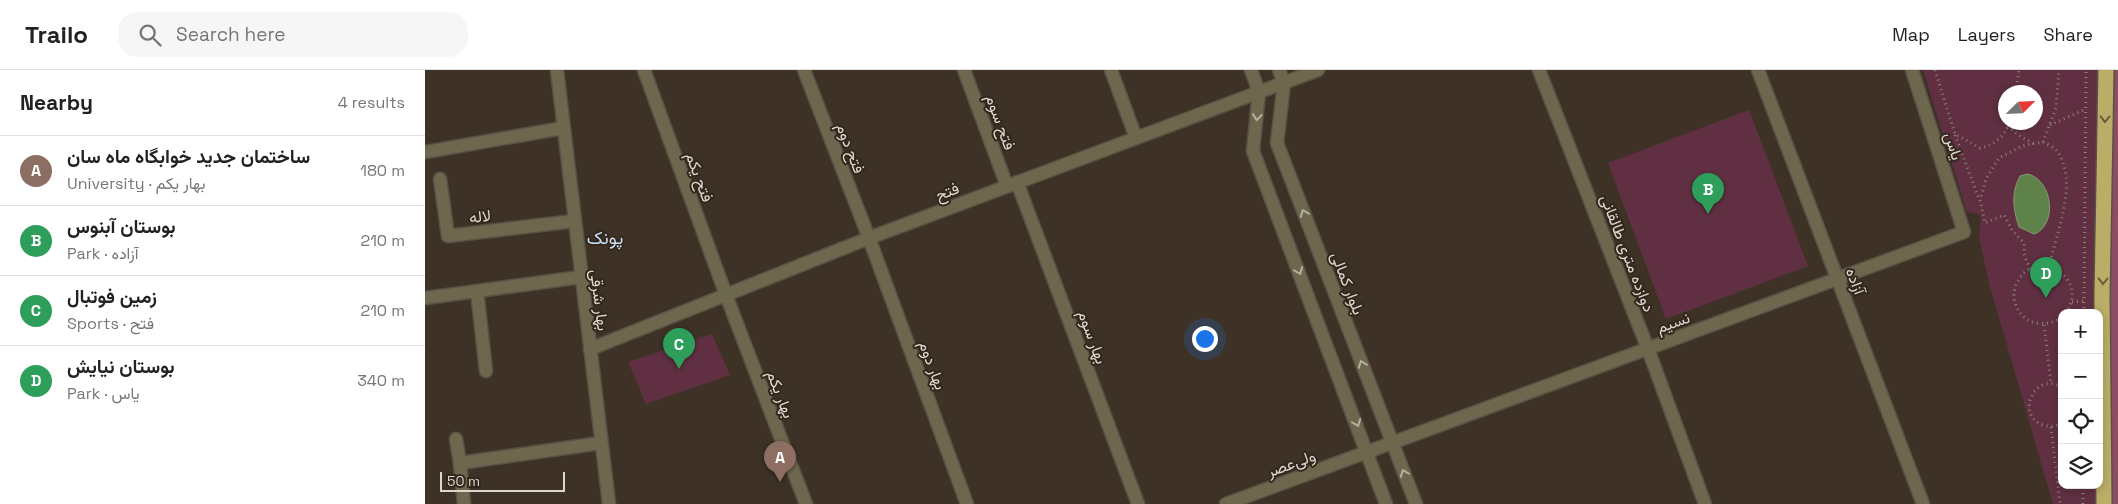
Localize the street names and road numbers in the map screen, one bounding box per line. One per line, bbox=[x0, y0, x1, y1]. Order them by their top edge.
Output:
street label: فتح سوم bbox=[980, 92, 1020, 153]
street label: فتح دوم bbox=[830, 120, 870, 177]
street label: یاس bbox=[1939, 130, 1968, 163]
street label: فتح یکم bbox=[680, 149, 718, 205]
street label: فتح bbox=[932, 177, 963, 207]
street label: دوازده متری طالقانی bbox=[1595, 191, 1660, 315]
street label: لاله bbox=[468, 205, 492, 228]
street label: بلوار کمالی bbox=[1326, 249, 1369, 318]
street label: آزاده bbox=[1841, 265, 1871, 299]
street label: بهار شرقی bbox=[585, 268, 614, 332]
street label: بهار سوم bbox=[1073, 307, 1112, 367]
street label: نسیم bbox=[1654, 307, 1693, 338]
street label: بهار دوم bbox=[914, 338, 951, 393]
street label: بهار یکم bbox=[762, 367, 799, 421]
street label: ولی‌عصر bbox=[1263, 445, 1318, 482]

